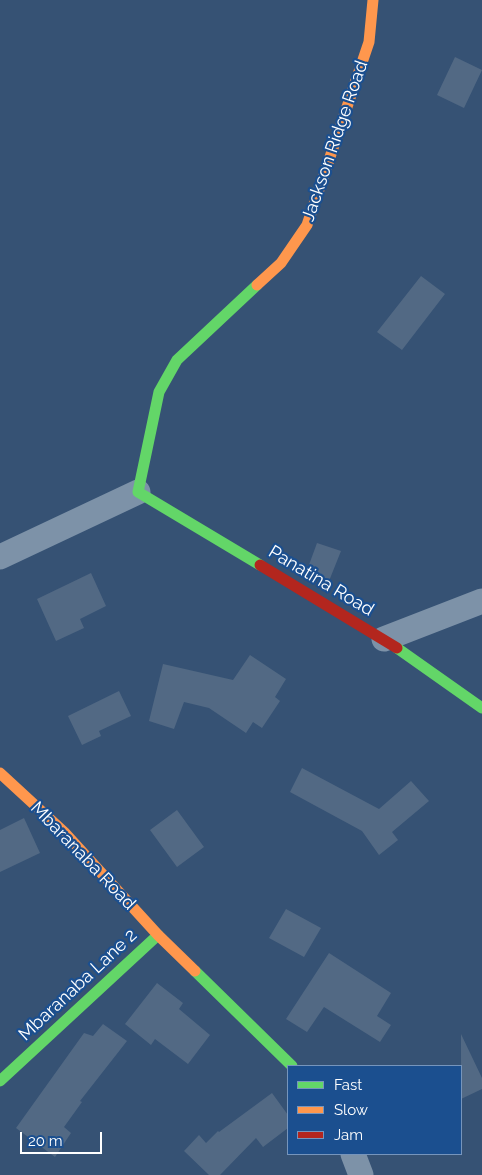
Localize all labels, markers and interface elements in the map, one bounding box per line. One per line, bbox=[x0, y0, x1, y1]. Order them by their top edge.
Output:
street label: Jackson Ridge Road bbox=[297, 58, 373, 224]
street label: Panatina Road bbox=[264, 541, 378, 621]
street label: Mbaranaba Road bbox=[26, 798, 140, 914]
street label: Mbaranaba Lane 2 bbox=[14, 925, 142, 1045]
legend bbox=[287, 1065, 462, 1155]
text: Fast bbox=[334, 1076, 362, 1094]
text: Slow bbox=[334, 1101, 368, 1119]
scale bar bbox=[22, 1122, 105, 1154]
text: Jam bbox=[334, 1126, 363, 1144]
text: 20 m bbox=[28, 1132, 63, 1150]

